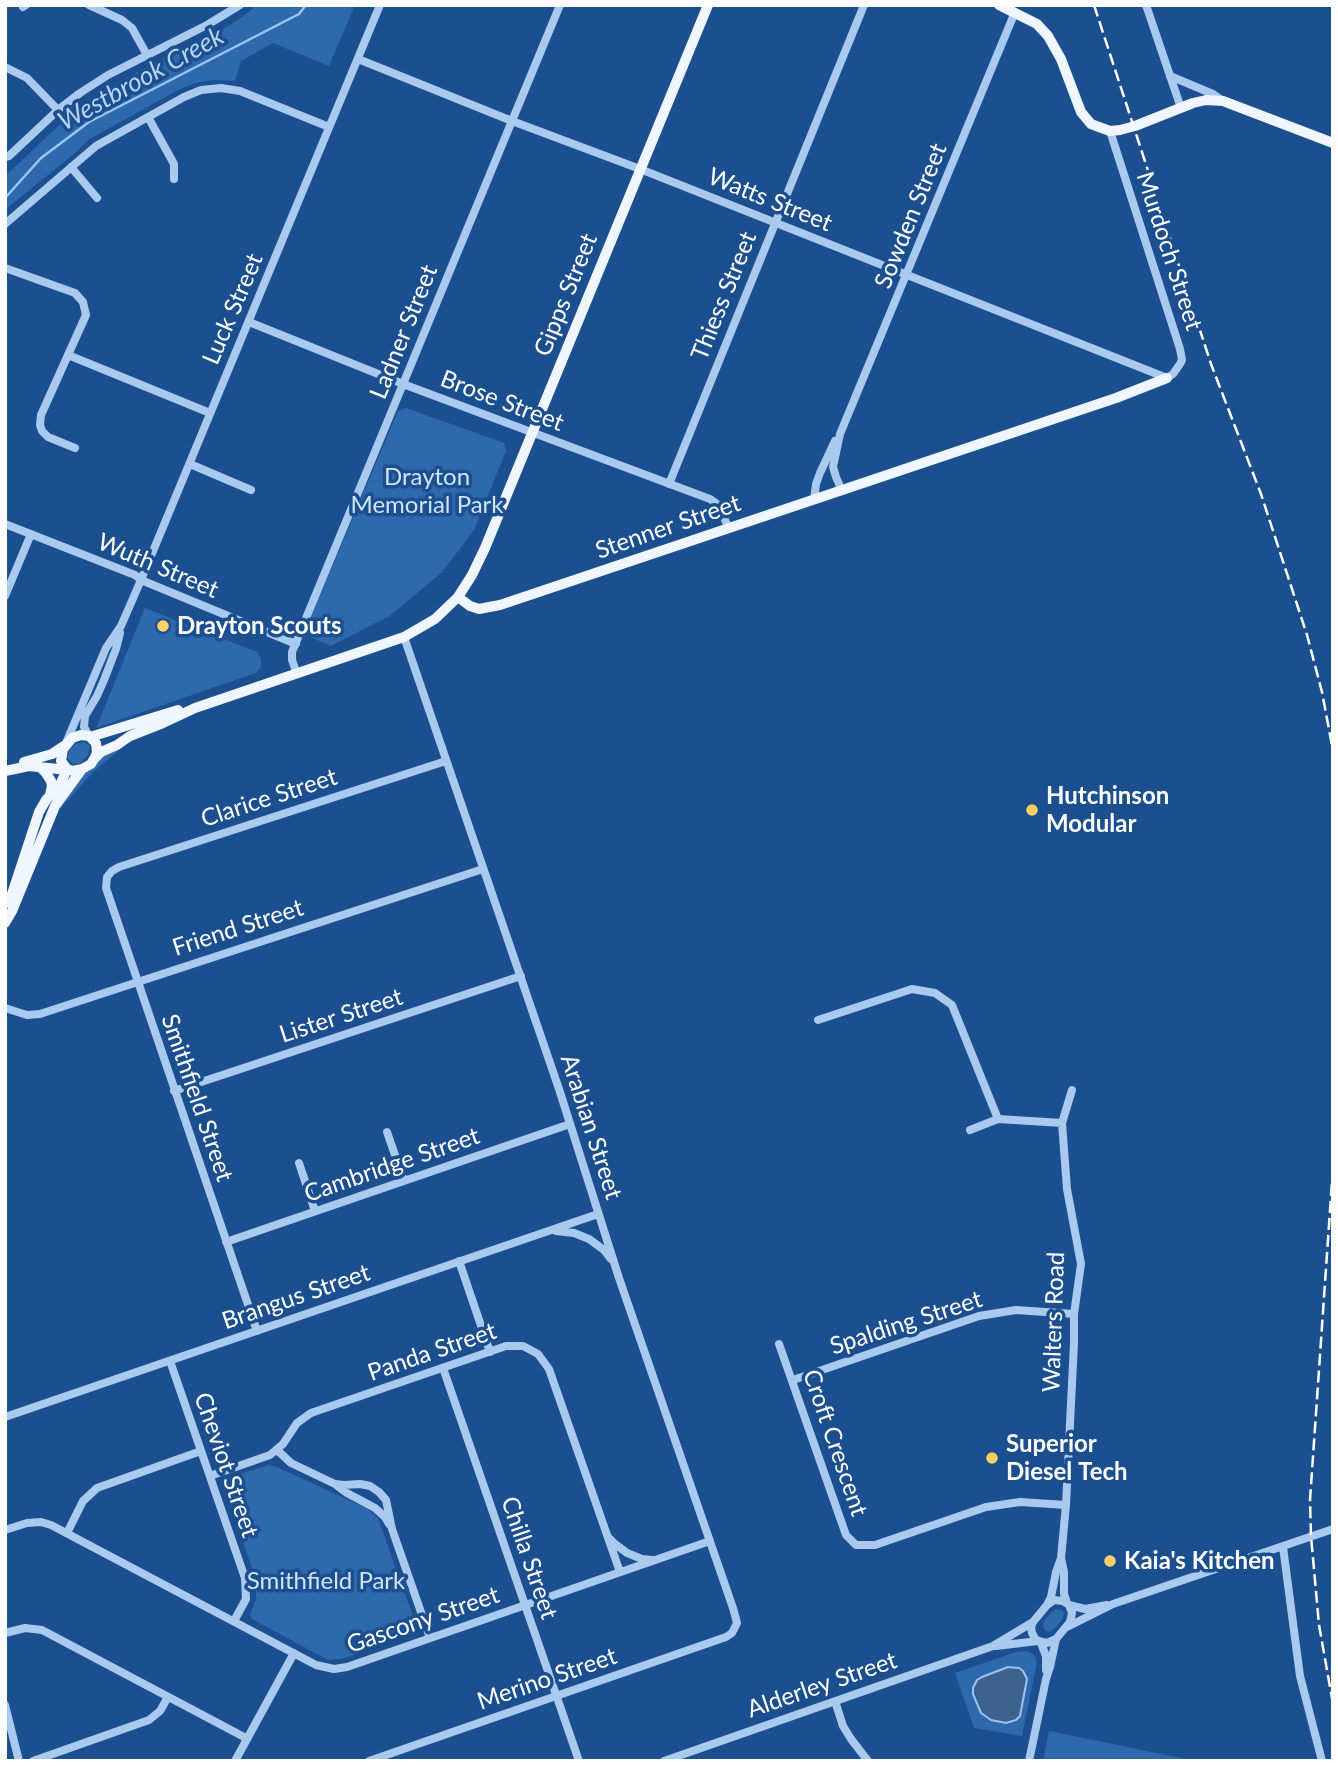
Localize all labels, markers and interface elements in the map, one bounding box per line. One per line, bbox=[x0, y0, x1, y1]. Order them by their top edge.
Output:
water label: Westbrook Creek bbox=[53, 21, 229, 137]
street label: Sowden Street bbox=[869, 139, 953, 293]
street label: Watts Street bbox=[704, 162, 836, 238]
street label: Murdoch Street bbox=[1130, 168, 1208, 334]
street label: Thiess Street bbox=[685, 228, 763, 364]
street label: Gipps Street bbox=[528, 229, 604, 361]
street label: Luck Street bbox=[197, 249, 269, 369]
street label: Ladner Street bbox=[364, 261, 444, 403]
street label: Brose Street bbox=[436, 364, 568, 438]
park label: Drayton Memorial Park bbox=[350, 463, 504, 519]
street label: Stenner Street bbox=[592, 489, 744, 565]
street label: Wuth Street bbox=[93, 528, 223, 604]
place label: Drayton Scouts bbox=[177, 612, 342, 640]
marker: Drayton Scouts bbox=[155, 618, 171, 634]
street label: Clarice Street bbox=[197, 762, 341, 834]
place label: Hutchinson Modular bbox=[1046, 782, 1169, 838]
marker: Hutchinson Modular bbox=[1024, 802, 1040, 818]
street label: Friend Street bbox=[169, 893, 307, 963]
street label: Lister Street bbox=[276, 983, 406, 1049]
street label: Smithfield Street bbox=[155, 1011, 239, 1185]
street label: Arabian Street bbox=[554, 1051, 628, 1203]
street label: Cambridge Street bbox=[301, 1122, 483, 1208]
street label: Walters Road bbox=[1037, 1251, 1071, 1393]
street label: Brangus Street bbox=[218, 1258, 374, 1336]
street label: Spalding Street bbox=[826, 1285, 986, 1361]
street label: Panda Street bbox=[364, 1317, 500, 1387]
street label: Croft Crescent bbox=[796, 1366, 874, 1520]
street label: Cheviot Street bbox=[188, 1389, 264, 1541]
place label: Superior Diesel Tech bbox=[1006, 1430, 1128, 1486]
marker: Superior Diesel Tech bbox=[984, 1450, 1000, 1466]
street label: Chilla Street bbox=[495, 1493, 563, 1623]
place label: Kaia's Kitchen bbox=[1124, 1547, 1274, 1575]
marker: Kaia's Kitchen bbox=[1102, 1553, 1118, 1569]
park label: Smithfield Park bbox=[247, 1567, 405, 1595]
street label: Gascony Street bbox=[343, 1580, 503, 1660]
street label: Merino Street bbox=[474, 1642, 620, 1716]
street label: Alderley Street bbox=[743, 1646, 901, 1724]

